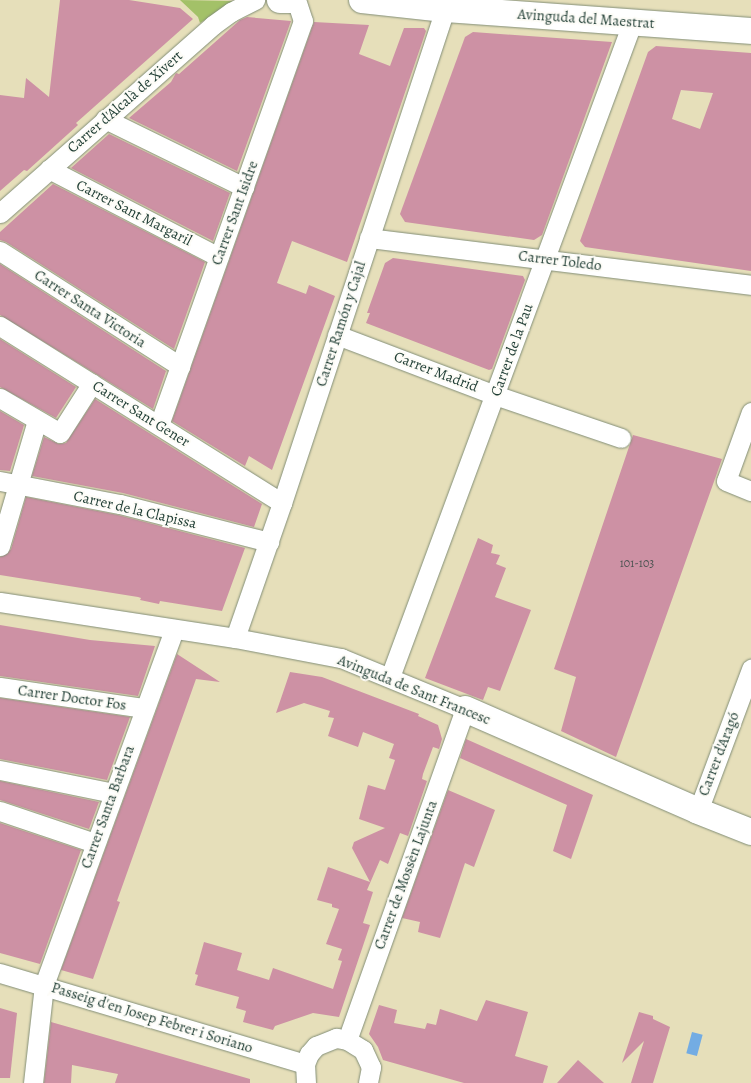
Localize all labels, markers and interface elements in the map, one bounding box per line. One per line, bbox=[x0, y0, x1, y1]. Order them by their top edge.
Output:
street label: Avinguda del Maestrat bbox=[517, 5, 655, 33]
street label: Carrer d'Alcalà de Xivert bbox=[64, 47, 186, 157]
street label: Carrer Sant Isidre bbox=[208, 158, 262, 268]
street label: Carrer Sant Margaril bbox=[73, 176, 195, 250]
street label: Carrer Toledo bbox=[517, 247, 603, 275]
street label: Carrer Ramón y Cajal bbox=[312, 259, 370, 389]
street label: Carrer Santa Victoria bbox=[31, 266, 149, 352]
street label: Carrer de la Pau bbox=[487, 301, 537, 399]
street label: Carrer Madrid bbox=[391, 348, 481, 396]
street label: Carrer Sant Gener bbox=[89, 377, 193, 451]
street label: Carrer de la Clapissa bbox=[72, 487, 198, 533]
house number: 101-103 bbox=[620, 557, 654, 571]
street label: Avinguda de Sant Francesc bbox=[335, 651, 493, 729]
street label: Carrer Doctor Fos bbox=[17, 681, 127, 715]
street label: Carrer d'Aragó bbox=[695, 710, 743, 798]
street label: Carrer Santa Barbara bbox=[77, 743, 139, 871]
street label: Carrer de Mossèn Lajunta bbox=[371, 798, 441, 952]
street label: Passeig d'en Josep Febrer i Soriano bbox=[49, 979, 255, 1057]

